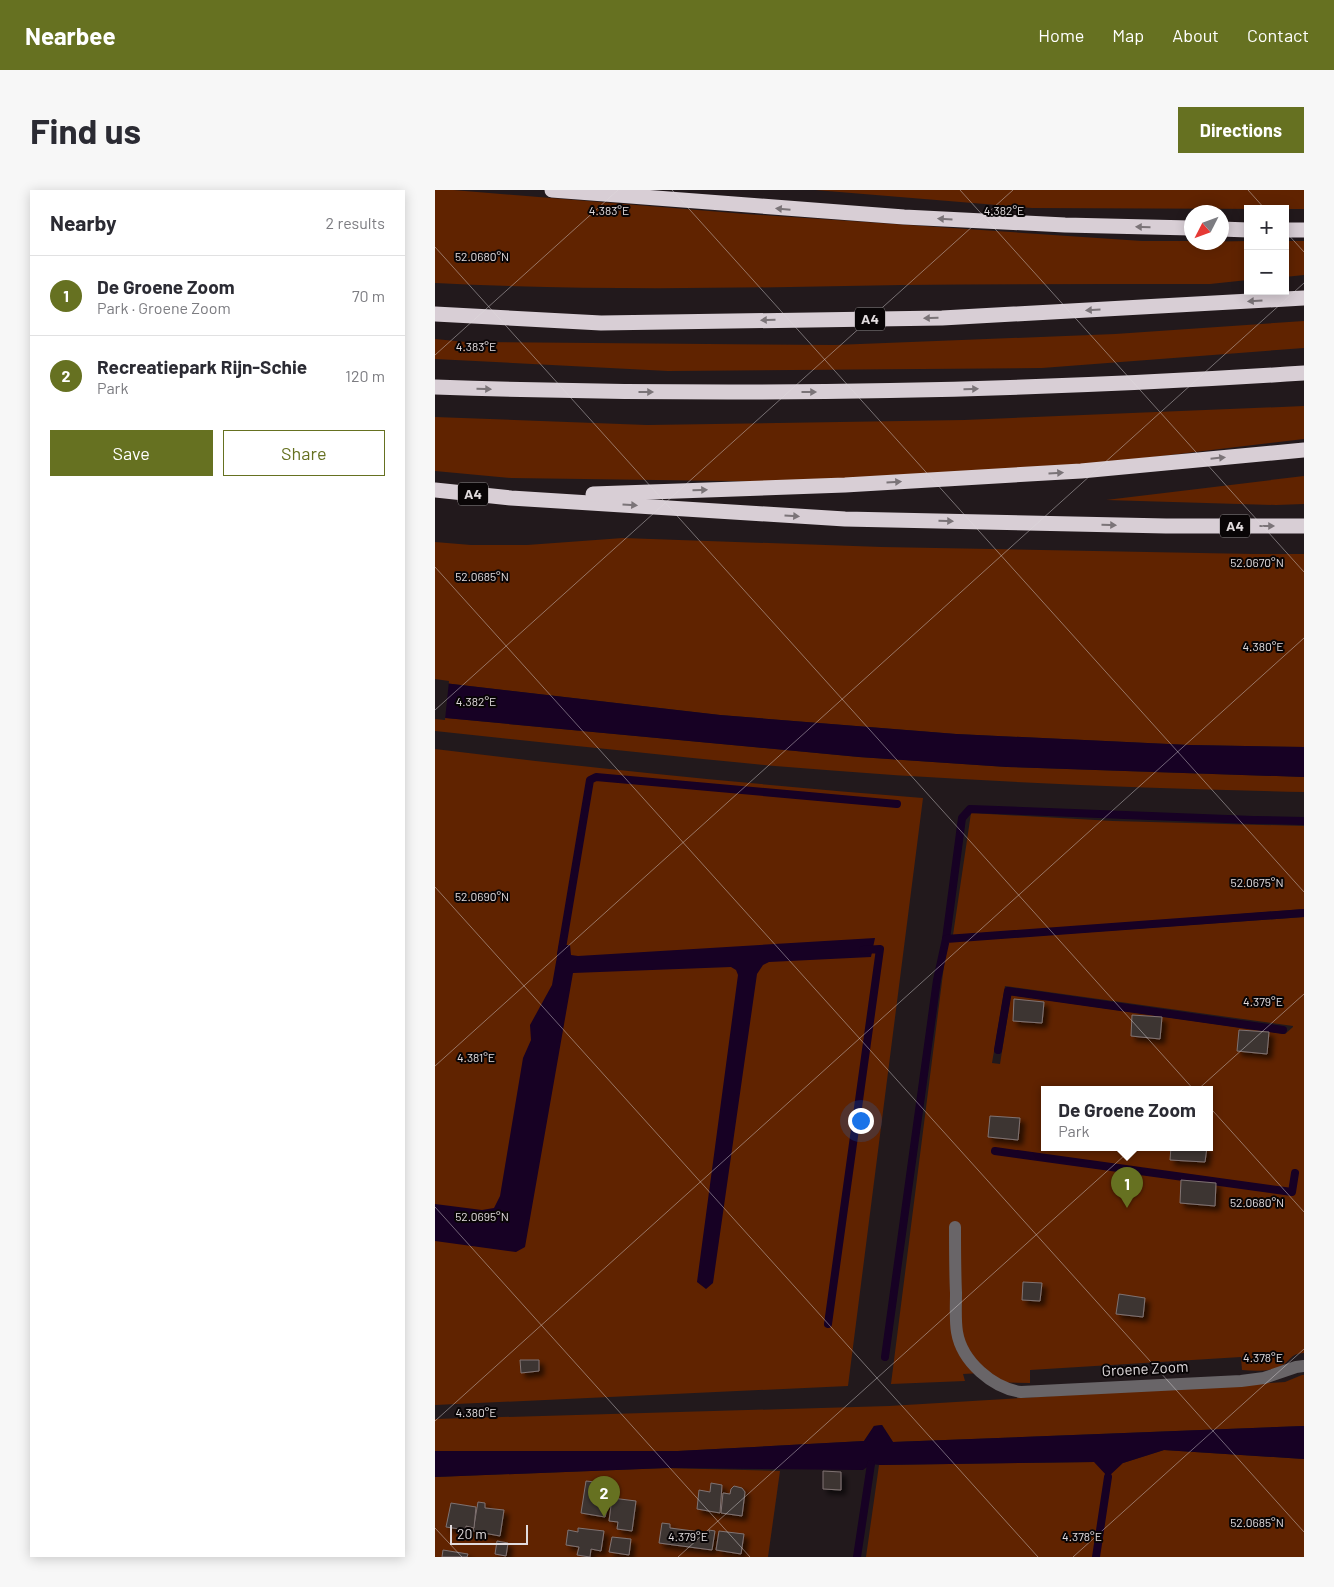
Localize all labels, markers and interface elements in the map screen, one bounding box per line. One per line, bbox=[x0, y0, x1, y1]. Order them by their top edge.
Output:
text: Nearbee bbox=[25, 21, 116, 50]
text: Home bbox=[1038, 24, 1084, 46]
text: Map bbox=[1112, 24, 1144, 46]
text: About bbox=[1172, 24, 1219, 46]
text: Contact bbox=[1247, 24, 1309, 46]
button: Directions bbox=[1178, 107, 1304, 153]
text: Find us bbox=[30, 109, 141, 151]
text: 4.383°E bbox=[589, 203, 629, 217]
text: 4.382°E bbox=[984, 203, 1024, 217]
one-way arrow bbox=[775, 204, 791, 212]
north arrow bbox=[1184, 205, 1229, 250]
map controls bbox=[1244, 205, 1289, 295]
button: + bbox=[1244, 205, 1289, 250]
text: Nearby bbox=[50, 210, 116, 235]
text: 2 results bbox=[326, 213, 385, 232]
one-way arrow bbox=[937, 215, 953, 223]
one-way arrow bbox=[1135, 223, 1151, 231]
text: 52.0680°N bbox=[455, 249, 509, 263]
button: − bbox=[1244, 250, 1289, 295]
text: De Groene Zoom bbox=[97, 275, 235, 298]
text: 1 bbox=[63, 286, 69, 305]
text: 70 m bbox=[352, 286, 385, 305]
one-way arrow bbox=[1247, 297, 1263, 305]
text: Park · Groene Zoom bbox=[97, 298, 231, 317]
one-way arrow bbox=[1085, 306, 1101, 314]
road number: A4 bbox=[855, 308, 885, 330]
one-way arrow bbox=[923, 314, 939, 322]
one-way arrow bbox=[760, 316, 776, 324]
text: 4.383°E bbox=[456, 339, 496, 353]
text: Recreatiepark Rijn-Schie bbox=[97, 355, 307, 378]
text: 2 bbox=[62, 366, 70, 385]
text: 120 m bbox=[345, 366, 385, 385]
text: Park bbox=[97, 378, 128, 397]
one-way arrow bbox=[963, 384, 979, 392]
one-way arrow bbox=[476, 385, 492, 393]
one-way arrow bbox=[638, 388, 654, 396]
one-way arrow bbox=[801, 388, 817, 396]
button: Save bbox=[50, 430, 213, 476]
button: Share bbox=[223, 430, 385, 476]
one-way arrow bbox=[1210, 454, 1226, 462]
one-way arrow bbox=[1048, 468, 1064, 476]
one-way arrow bbox=[886, 478, 902, 486]
road number: A4 bbox=[458, 482, 488, 506]
one-way arrow bbox=[692, 486, 708, 494]
one-way arrow bbox=[622, 502, 638, 510]
one-way arrow bbox=[784, 512, 800, 520]
road number: A4 bbox=[1220, 514, 1250, 538]
one-way arrow bbox=[938, 518, 954, 526]
one-way arrow bbox=[1101, 521, 1117, 529]
one-way arrow bbox=[1259, 522, 1275, 530]
text: 52.0670°N bbox=[1230, 555, 1284, 569]
text: 52.0685°N bbox=[455, 569, 509, 583]
text: 4.380°E bbox=[1243, 639, 1284, 653]
text: 4.382°E bbox=[456, 694, 496, 708]
text: 52.0675°N bbox=[1230, 875, 1284, 889]
text: 52.0690°N bbox=[455, 889, 509, 903]
text: 4.379°E bbox=[1243, 994, 1283, 1008]
text: 4.381°E bbox=[457, 1050, 495, 1064]
popup bbox=[1041, 1086, 1213, 1151]
text: De Groene Zoom bbox=[1058, 1098, 1196, 1121]
your location bbox=[848, 1108, 874, 1134]
text: Park bbox=[1058, 1121, 1090, 1140]
pin: 1 bbox=[1111, 1167, 1143, 1208]
text: 52.0680°N bbox=[1230, 1195, 1284, 1209]
text: 52.0695°N bbox=[455, 1209, 509, 1223]
text: 4.378°E bbox=[1243, 1350, 1283, 1364]
street label: Groene Zoom bbox=[1101, 1357, 1189, 1379]
text: 4.380°E bbox=[456, 1405, 497, 1419]
pin: 2 bbox=[588, 1476, 620, 1517]
text: 52.0685°N bbox=[1230, 1515, 1284, 1529]
scale bar bbox=[450, 1522, 527, 1545]
text: 20 m bbox=[457, 1525, 487, 1542]
text: 4.379°E bbox=[668, 1529, 708, 1543]
text: 4.378°E bbox=[1062, 1529, 1102, 1543]

